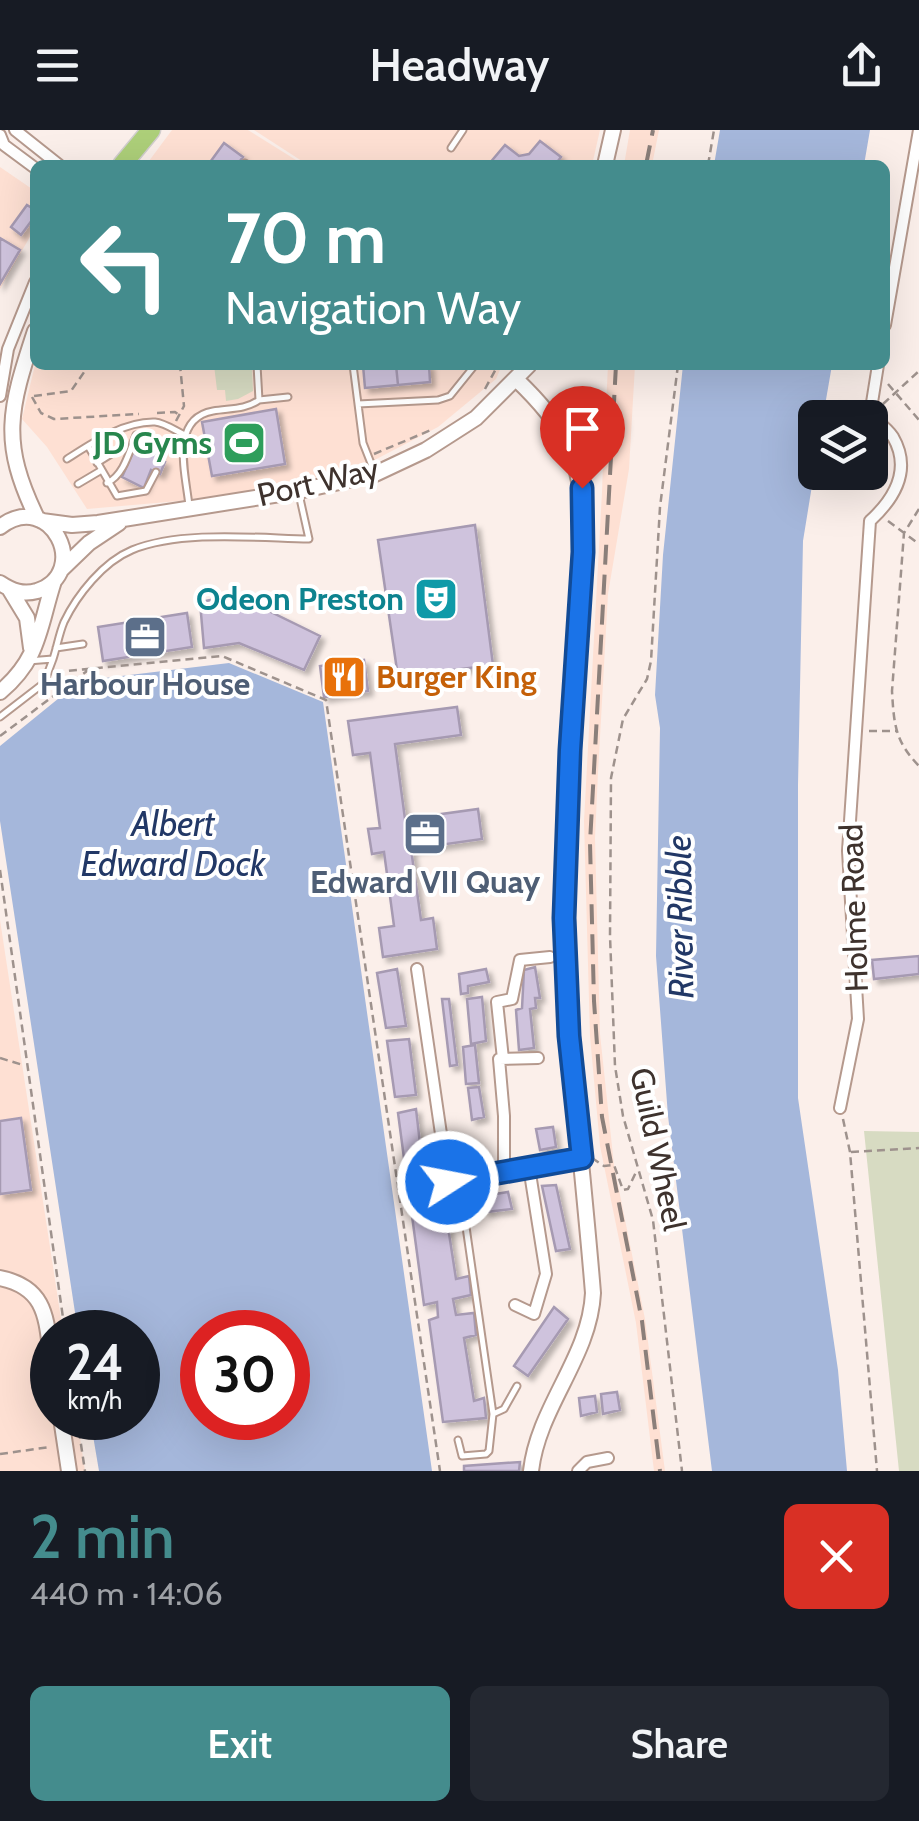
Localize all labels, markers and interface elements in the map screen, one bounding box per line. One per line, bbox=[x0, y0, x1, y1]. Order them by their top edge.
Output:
icon: menu bbox=[30, 38, 85, 93]
text: Headway bbox=[370, 38, 549, 92]
icon: share bbox=[834, 38, 889, 93]
text: 70 m bbox=[225, 195, 386, 281]
icon: left bbox=[60, 200, 190, 330]
text: Navigation Way bbox=[225, 281, 521, 335]
pin bbox=[540, 386, 625, 489]
map controls bbox=[798, 400, 888, 490]
button: layers bbox=[798, 400, 888, 490]
icon: arrive bbox=[555, 401, 610, 456]
sports icon: JD Gyms bbox=[221, 420, 267, 466]
place label: JD Gyms bbox=[92, 423, 212, 462]
street label: Port Way bbox=[253, 449, 382, 514]
theatre icon: Odeon Preston bbox=[413, 576, 459, 622]
place label: Odeon Preston bbox=[196, 579, 404, 618]
office icon: Harbour House bbox=[122, 614, 168, 660]
restaurant icon: Burger King bbox=[321, 654, 367, 700]
place label: Burger King bbox=[376, 657, 536, 696]
place label: Harbour House bbox=[40, 664, 250, 703]
water label: Albert Edward Dock bbox=[81, 802, 266, 885]
office icon: Edward VII Quay bbox=[402, 811, 448, 857]
street label: Holme Road bbox=[831, 823, 876, 993]
water label: River Ribble bbox=[657, 835, 702, 999]
place label: Edward VII Quay bbox=[310, 862, 541, 901]
street label: Guild Wheel bbox=[622, 1064, 695, 1234]
position arrow bbox=[396, 1130, 500, 1234]
speed limit sign: 30 bbox=[180, 1310, 310, 1440]
text: 24 bbox=[66, 1332, 124, 1393]
text: km/h bbox=[68, 1385, 122, 1415]
text: 2 min bbox=[30, 1500, 175, 1573]
button: close bbox=[784, 1504, 889, 1609]
text: 440 m · 14:06 bbox=[30, 1574, 223, 1613]
button: Exit bbox=[30, 1686, 450, 1801]
button: Share bbox=[470, 1686, 889, 1801]

